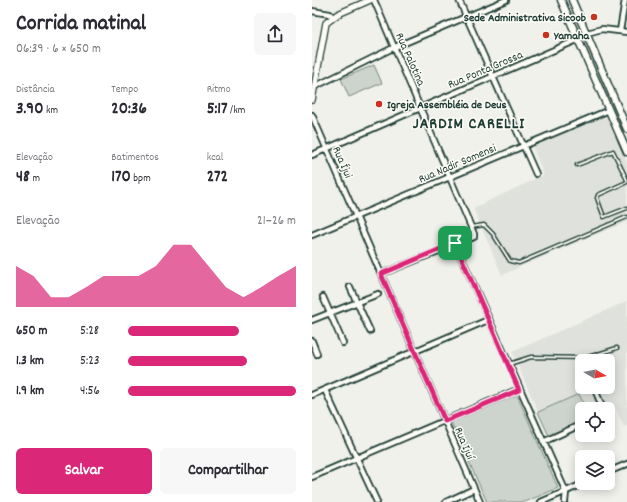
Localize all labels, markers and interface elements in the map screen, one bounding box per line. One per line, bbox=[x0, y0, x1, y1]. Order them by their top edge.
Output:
text: Corrida matinal bbox=[16, 9, 146, 40]
place label: Sede Administrativa Sicoob bbox=[464, 10, 586, 27]
marker: Sede Administrativa Sicoob bbox=[589, 12, 599, 22]
button: share bbox=[254, 13, 296, 55]
place label: Yamaha bbox=[553, 28, 590, 45]
street label: Rua Palotina bbox=[390, 30, 429, 89]
marker: Yamaha bbox=[541, 30, 551, 40]
text: 06:39 · 6 × 650 m bbox=[16, 40, 101, 59]
street label: Rua Ponta Grossa bbox=[445, 47, 526, 94]
text: Distância bbox=[16, 82, 55, 98]
text: Tempo bbox=[111, 82, 138, 98]
text: Ritmo bbox=[207, 82, 231, 98]
place label: Igreja Assembléia de Deus bbox=[387, 97, 507, 114]
text: 3.90 bbox=[16, 98, 43, 122]
text: 20:36 bbox=[111, 98, 147, 122]
text: 5:17 bbox=[207, 98, 228, 122]
marker: Igreja Assembléia de Deus bbox=[374, 99, 384, 109]
text: km bbox=[43, 103, 58, 119]
text: /km bbox=[228, 103, 245, 119]
district label: JARDIM CARELLI bbox=[413, 113, 525, 136]
street label: Rua Nadir Somensi bbox=[416, 140, 499, 188]
street label: Rua Íjui bbox=[327, 144, 356, 181]
text: Elevação bbox=[16, 150, 53, 166]
text: Batimentos bbox=[111, 150, 159, 166]
text: kcal bbox=[207, 150, 223, 166]
text: 48 bbox=[16, 166, 30, 190]
text: 170 bbox=[111, 166, 131, 190]
text: 272 bbox=[207, 166, 228, 190]
text: m bbox=[30, 171, 40, 187]
text: bpm bbox=[131, 171, 151, 187]
text: Elevação bbox=[16, 212, 60, 231]
text: 21–26 m bbox=[257, 212, 296, 231]
pin bbox=[438, 226, 472, 260]
icon: arrive bbox=[444, 232, 466, 254]
text: 650 m bbox=[16, 322, 47, 341]
text: 5:28 bbox=[80, 322, 99, 341]
text: 1.3 km bbox=[16, 352, 44, 371]
text: 5:23 bbox=[80, 352, 100, 371]
north arrow bbox=[575, 354, 615, 394]
map controls bbox=[575, 354, 615, 490]
text: 1.9 km bbox=[16, 382, 44, 401]
text: 4:56 bbox=[80, 382, 100, 401]
button: locate bbox=[575, 402, 615, 442]
street label: Rua Ijuí bbox=[449, 425, 478, 463]
button: Salvar bbox=[16, 448, 152, 494]
button: Compartilhar bbox=[160, 448, 296, 494]
button: layers bbox=[575, 450, 615, 490]

